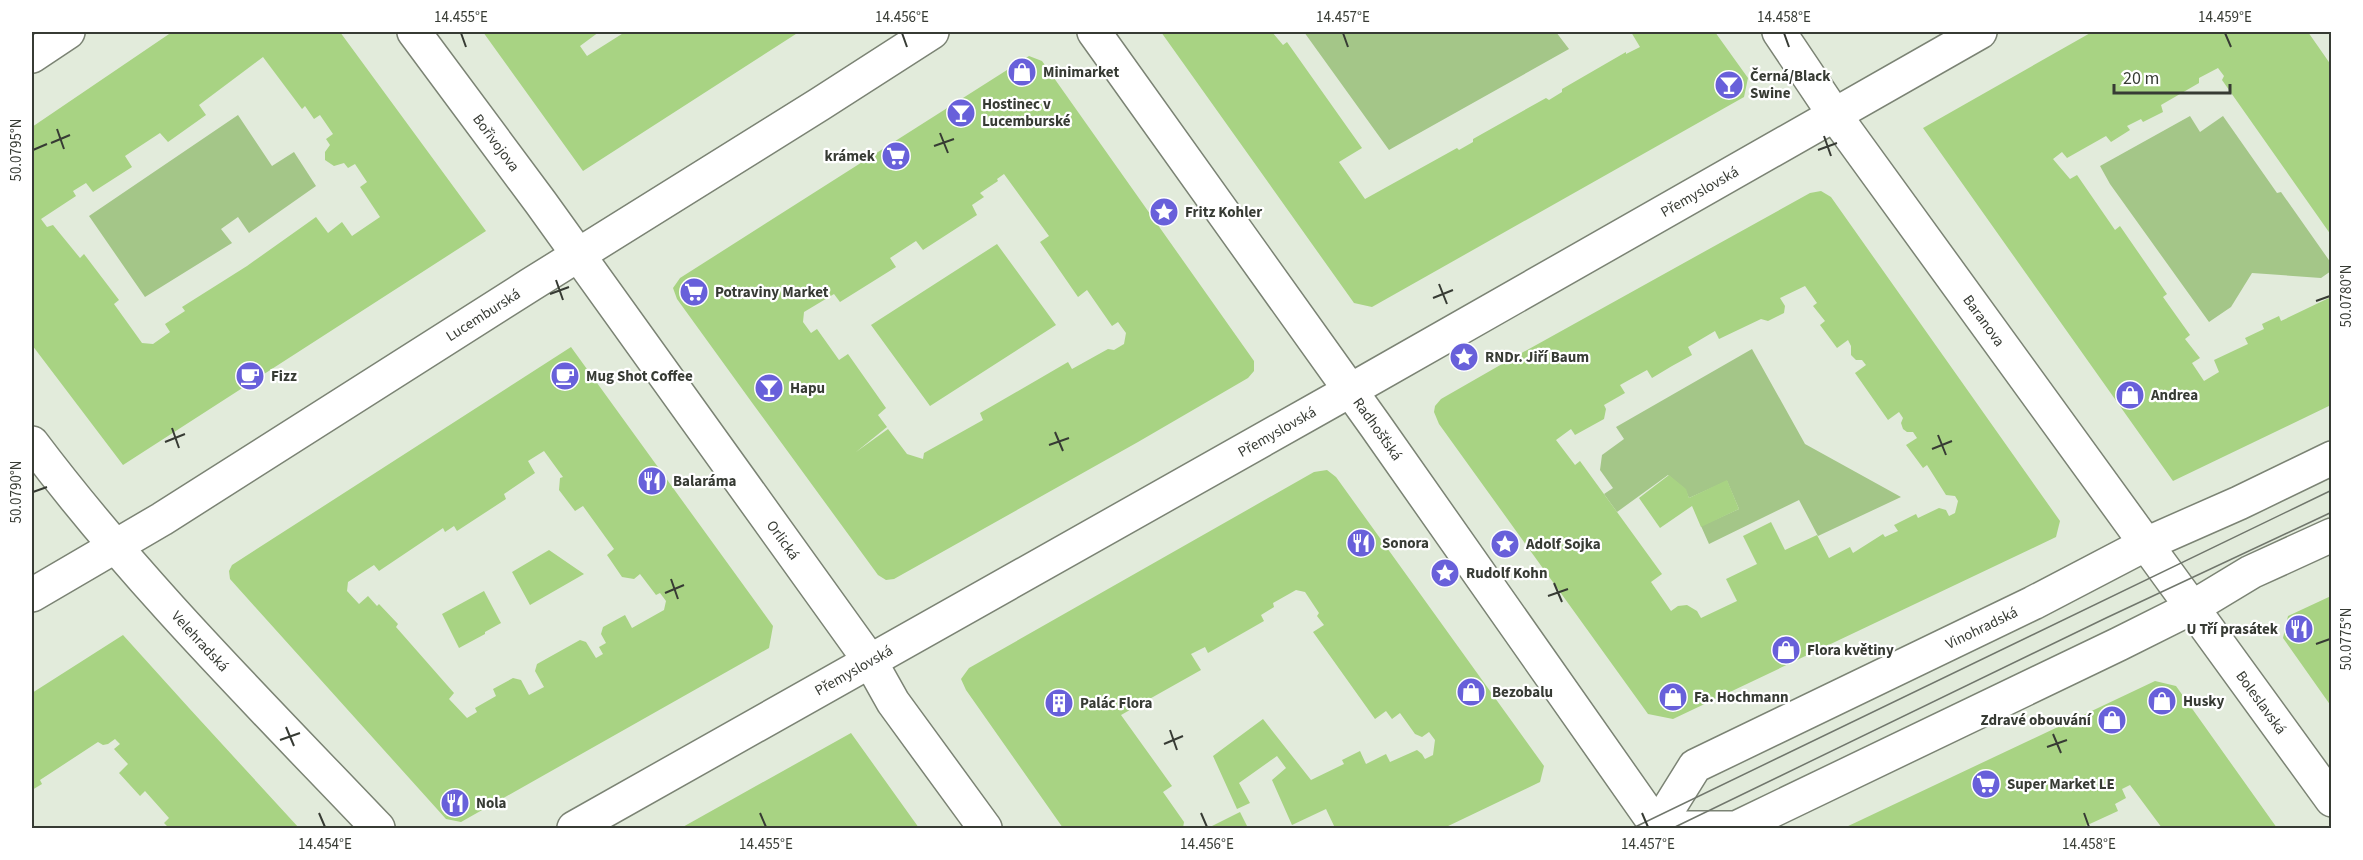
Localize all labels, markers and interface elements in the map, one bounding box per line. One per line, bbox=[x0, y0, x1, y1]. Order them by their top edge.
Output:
text: 14.455°E bbox=[434, 7, 488, 28]
text: 14.456°E bbox=[875, 7, 929, 28]
text: 14.457°E bbox=[1316, 7, 1370, 28]
text: 14.458°E bbox=[1757, 7, 1811, 28]
text: 14.459°E bbox=[2198, 7, 2252, 28]
shop icon: Minimarket bbox=[1006, 56, 1038, 88]
scale bar bbox=[2114, 57, 2230, 95]
place label: Minimarket bbox=[1043, 62, 1119, 83]
place label: Černá/Black Swine bbox=[1750, 66, 1831, 104]
text: 20 m bbox=[2123, 66, 2159, 91]
bar icon: Černá/Black Swine bbox=[1713, 69, 1745, 101]
place label: Hostinec v Lucemburské bbox=[982, 94, 1071, 132]
bar icon: Hostinec v Lucemburské bbox=[945, 97, 977, 129]
street label: Bořivojova bbox=[468, 110, 525, 176]
text: 50.0795°N bbox=[6, 118, 27, 182]
supermarket icon: krámek bbox=[880, 140, 912, 172]
place label: krámek bbox=[824, 146, 876, 167]
street label: Přemyslovská bbox=[1657, 161, 1742, 222]
place icon: Fritz Kohler bbox=[1148, 196, 1180, 228]
place label: Fritz Kohler bbox=[1185, 202, 1262, 223]
text: 50.0780°N bbox=[2336, 264, 2357, 328]
supermarket icon: Potraviny Market bbox=[678, 276, 710, 308]
place label: Potraviny Market bbox=[715, 282, 829, 303]
street label: Lucemburská bbox=[442, 283, 524, 346]
street label: Baranova bbox=[1958, 290, 2010, 351]
place icon: RNDr. Jiří Baum bbox=[1448, 341, 1480, 373]
place label: RNDr. Jiří Baum bbox=[1485, 347, 1589, 368]
cafe icon: Fizz bbox=[234, 360, 266, 392]
cafe icon: Mug Shot Coffee bbox=[549, 360, 581, 392]
place label: Fizz bbox=[271, 366, 297, 387]
place label: Mug Shot Coffee bbox=[586, 366, 693, 387]
bar icon: Hapu bbox=[753, 372, 785, 404]
place label: Hapu bbox=[790, 378, 825, 399]
shop icon: Andrea bbox=[2114, 379, 2146, 411]
place label: Andrea bbox=[2150, 385, 2198, 406]
street label: Radhošťská bbox=[1348, 393, 1407, 465]
street label: Přemyslovská bbox=[1234, 401, 1320, 462]
text: 50.0790°N bbox=[6, 460, 27, 524]
restaurant icon: Balaráma bbox=[636, 465, 668, 497]
place label: Balaráma bbox=[673, 471, 736, 492]
street label: Orlická bbox=[762, 516, 805, 564]
restaurant icon: Sonora bbox=[1345, 527, 1377, 559]
place icon: Adolf Sojka bbox=[1489, 528, 1521, 560]
place label: Sonora bbox=[1382, 533, 1429, 554]
place label: Adolf Sojka bbox=[1525, 534, 1601, 555]
place icon: Rudolf Kohn bbox=[1429, 557, 1461, 589]
place label: Rudolf Kohn bbox=[1466, 563, 1547, 584]
street label: Vinohradská bbox=[1942, 601, 2021, 654]
street label: Velehradská bbox=[167, 606, 234, 676]
text: 50.0775°N bbox=[2336, 607, 2357, 671]
restaurant icon: U Tří prasátek bbox=[2283, 613, 2315, 645]
place label: U Tří prasátek bbox=[2186, 619, 2279, 640]
shop icon: Flora květiny bbox=[1770, 634, 1802, 666]
street label: Přemyslovská bbox=[811, 640, 897, 701]
place label: Flora květiny bbox=[1807, 640, 1894, 661]
street label: Boleslavská bbox=[2231, 666, 2291, 739]
shop icon: Bezobalu bbox=[1455, 676, 1487, 708]
shop icon: Fa. Hochmann bbox=[1657, 681, 1689, 713]
place label: Bezobalu bbox=[1492, 682, 1553, 703]
shop icon: Husky bbox=[2146, 685, 2178, 717]
building icon: Palác Flora bbox=[1043, 687, 1075, 719]
place label: Fa. Hochmann bbox=[1694, 687, 1789, 708]
place label: Husky bbox=[2183, 691, 2224, 712]
place label: Palác Flora bbox=[1080, 693, 1153, 714]
shop icon: Zdravé obouvání bbox=[2096, 704, 2128, 736]
place label: Zdravé obouvání bbox=[1981, 710, 2092, 731]
supermarket icon: Super Market LE bbox=[1970, 768, 2002, 800]
place label: Super Market LE bbox=[2007, 774, 2115, 795]
restaurant icon: Nola bbox=[439, 787, 471, 819]
place label: Nola bbox=[476, 793, 507, 814]
text: 14.454°E bbox=[298, 834, 352, 855]
text: 14.455°E bbox=[739, 834, 793, 855]
text: 14.456°E bbox=[1180, 834, 1234, 855]
text: 14.457°E bbox=[1621, 834, 1675, 855]
text: 14.458°E bbox=[2062, 834, 2116, 855]

